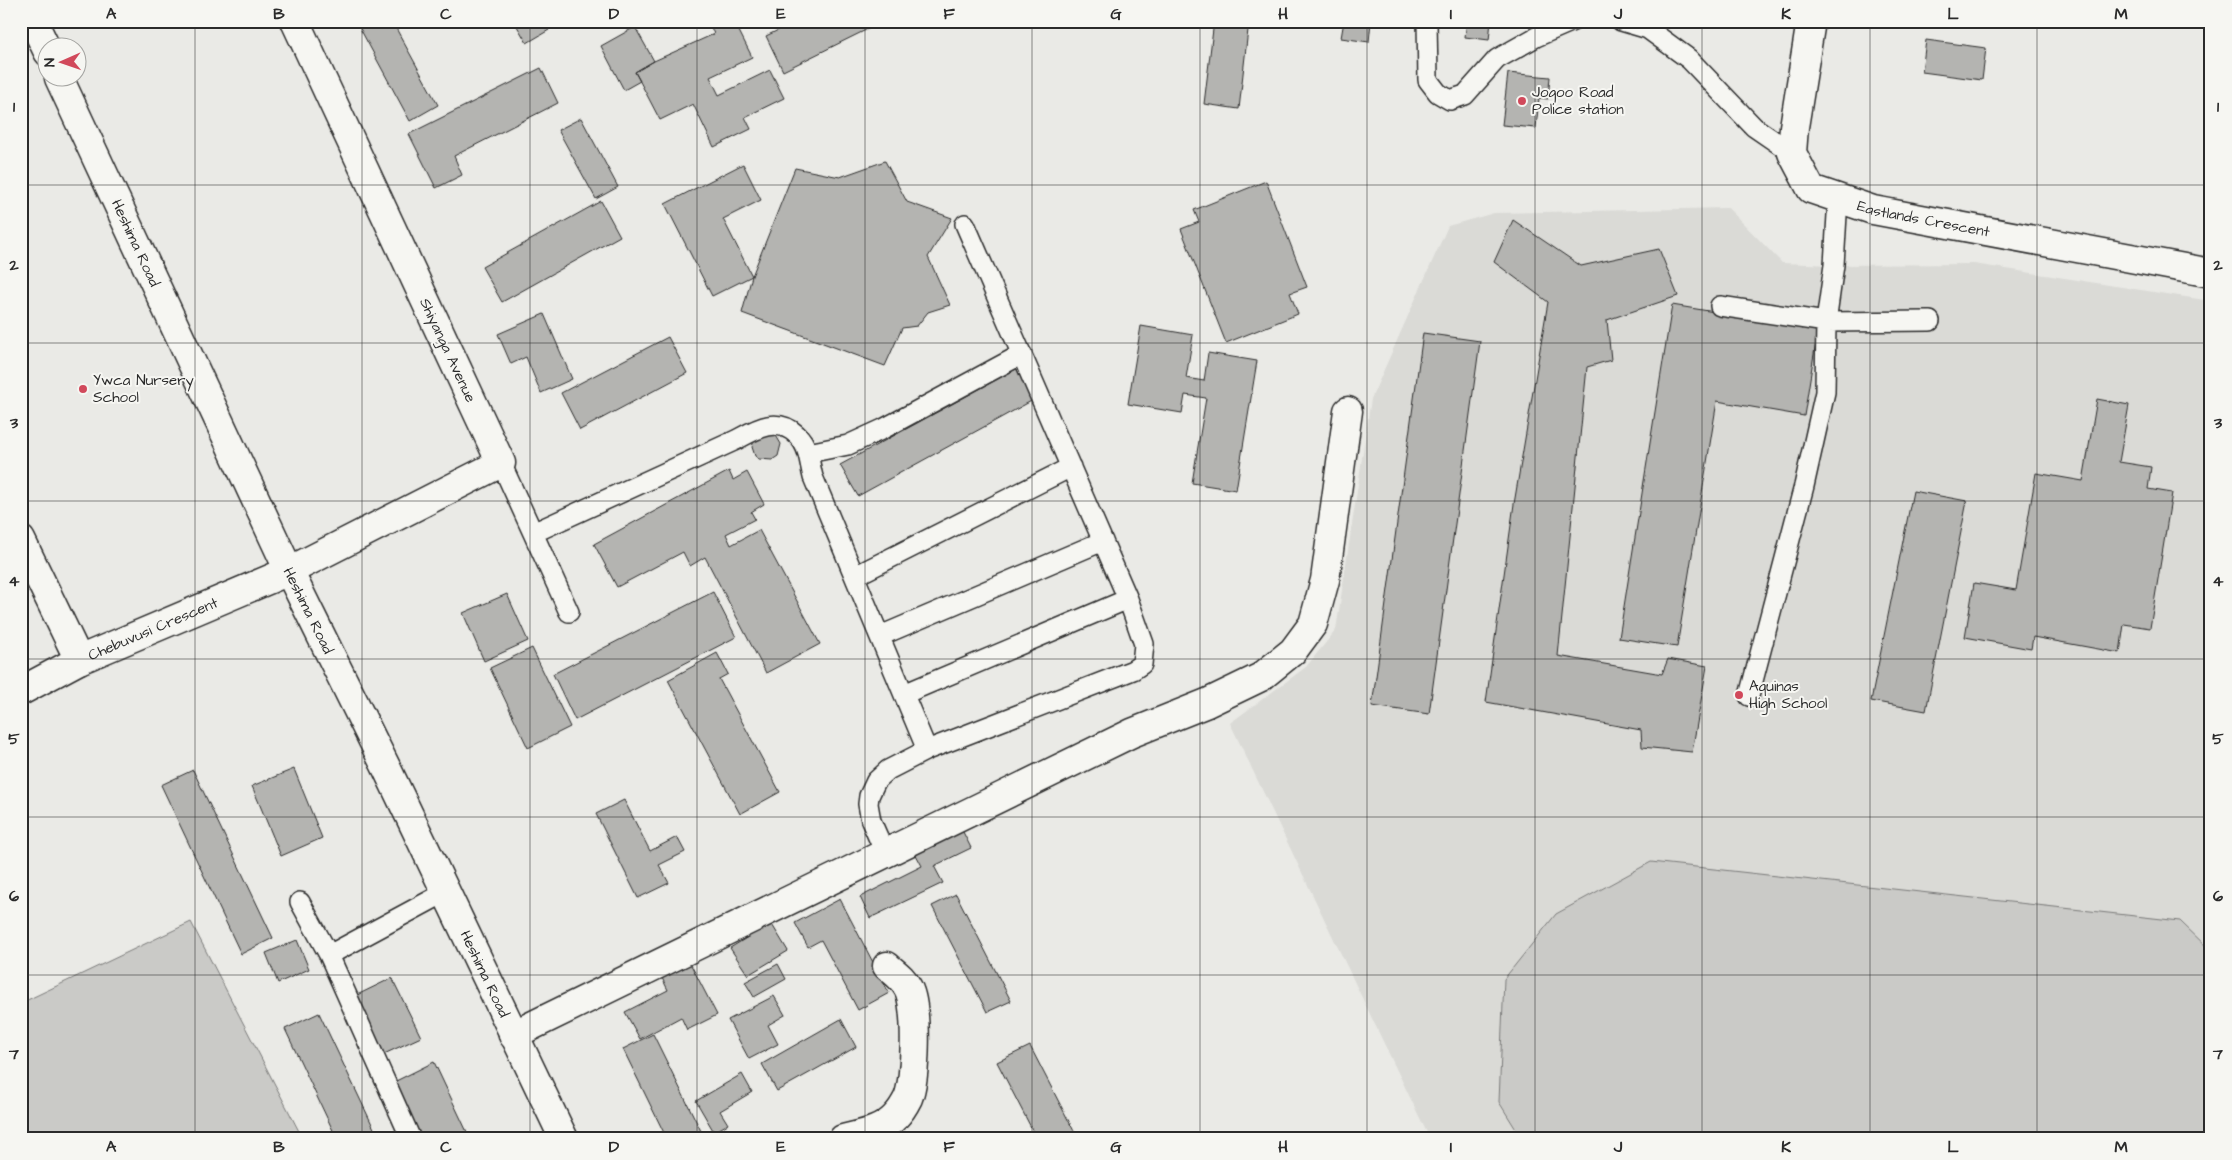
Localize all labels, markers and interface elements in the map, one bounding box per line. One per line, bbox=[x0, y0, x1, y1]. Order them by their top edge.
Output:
text: A bbox=[106, 3, 117, 25]
text: B bbox=[273, 3, 285, 25]
text: C bbox=[440, 3, 452, 25]
text: D bbox=[609, 3, 620, 25]
text: E bbox=[776, 3, 786, 25]
text: F bbox=[943, 3, 955, 25]
text: G bbox=[1110, 3, 1122, 25]
text: H bbox=[1278, 3, 1288, 25]
text: I bbox=[1450, 3, 1452, 25]
text: J bbox=[1613, 3, 1623, 25]
text: K bbox=[1781, 3, 1791, 25]
text: L bbox=[1947, 3, 1959, 25]
text: M bbox=[2114, 3, 2128, 25]
north arrow bbox=[38, 38, 88, 88]
text: N bbox=[40, 57, 60, 67]
place label: Jogoo Road Police station bbox=[1532, 82, 1624, 120]
marker: Jogoo Road Police station bbox=[1516, 95, 1528, 107]
text: 1 bbox=[13, 96, 16, 118]
text: 1 bbox=[2217, 96, 2220, 118]
street label: Eastlands Crescent bbox=[1854, 195, 1992, 243]
street label: Heshima Road bbox=[106, 196, 165, 291]
text: 2 bbox=[8, 254, 19, 276]
text: 2 bbox=[2212, 254, 2223, 276]
street label: Shiyanga Avenue bbox=[413, 295, 481, 406]
place label: Ywca Nursery School bbox=[93, 370, 194, 408]
marker: Ywca Nursery School bbox=[77, 383, 89, 395]
text: 3 bbox=[9, 412, 19, 434]
text: 3 bbox=[2213, 412, 2223, 434]
street label: Heshima Road bbox=[278, 564, 339, 658]
text: 4 bbox=[9, 570, 20, 592]
text: 4 bbox=[2213, 570, 2224, 592]
street label: Chebuvusi Crescent bbox=[85, 592, 221, 666]
place label: Aquinas High School bbox=[1749, 676, 1827, 715]
marker: Aquinas High School bbox=[1733, 689, 1745, 701]
text: 5 bbox=[8, 728, 20, 750]
text: 5 bbox=[2212, 728, 2224, 750]
text: 6 bbox=[9, 885, 19, 907]
text: 6 bbox=[2213, 885, 2223, 907]
street label: Heshima Road bbox=[455, 927, 514, 1021]
text: 7 bbox=[8, 1043, 19, 1065]
text: 7 bbox=[2212, 1043, 2223, 1065]
text: A bbox=[106, 1136, 117, 1158]
text: B bbox=[273, 1136, 285, 1158]
text: C bbox=[440, 1136, 452, 1158]
text: D bbox=[609, 1136, 620, 1158]
text: E bbox=[776, 1136, 786, 1158]
text: F bbox=[943, 1136, 955, 1158]
text: G bbox=[1110, 1136, 1122, 1158]
text: H bbox=[1278, 1136, 1288, 1158]
text: I bbox=[1450, 1136, 1452, 1158]
text: J bbox=[1613, 1136, 1623, 1158]
text: K bbox=[1781, 1136, 1791, 1158]
text: L bbox=[1947, 1136, 1959, 1158]
text: M bbox=[2114, 1136, 2128, 1158]

